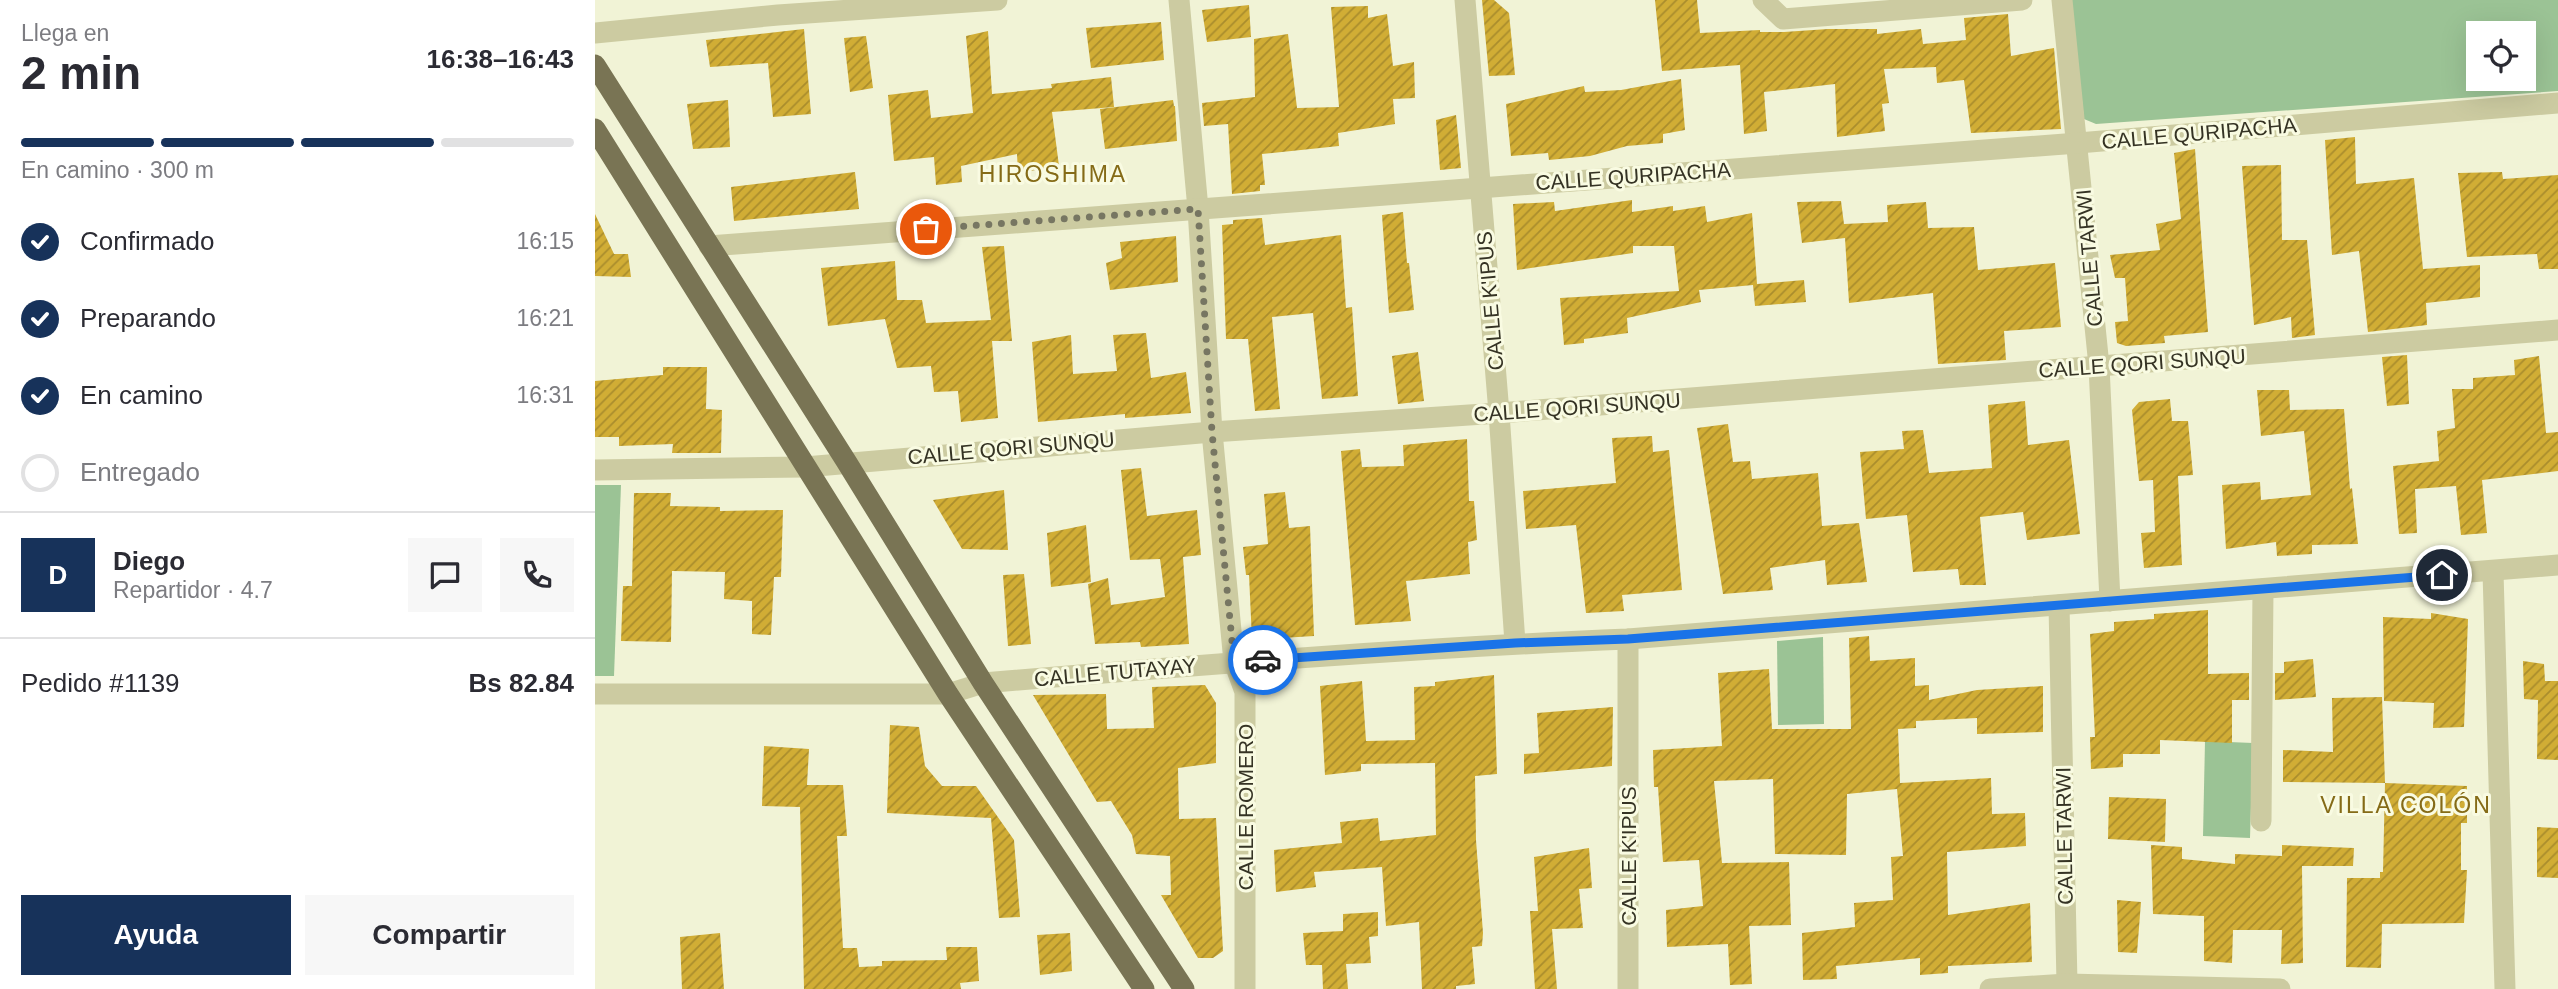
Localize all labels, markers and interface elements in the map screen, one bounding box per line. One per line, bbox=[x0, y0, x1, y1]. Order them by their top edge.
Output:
text: Llega en bbox=[21, 20, 109, 46]
map controls bbox=[2466, 21, 2536, 91]
button: locate bbox=[2466, 21, 2536, 91]
text: 16:38–16:43 bbox=[427, 44, 574, 74]
text: 2 min bbox=[21, 47, 141, 99]
street label: CALLE QURIPACHA bbox=[2101, 113, 2297, 153]
text: En camino · 300 m bbox=[21, 157, 214, 183]
street label: CALLE QURIPACHA bbox=[1535, 158, 1731, 194]
district label: HIROSHIMA bbox=[979, 161, 1127, 187]
street label: CALLE TARWI bbox=[2072, 188, 2106, 328]
pin bbox=[896, 199, 956, 259]
icon: bag bbox=[907, 210, 945, 248]
icon: check bbox=[21, 223, 59, 261]
text: Confirmado bbox=[80, 226, 214, 256]
text: 16:15 bbox=[516, 228, 574, 254]
street label: CALLE K'IPUS bbox=[1472, 231, 1508, 371]
icon: check bbox=[21, 300, 59, 338]
text: Preparando bbox=[80, 303, 216, 333]
text: 16:21 bbox=[516, 305, 574, 331]
street label: CALLE QORI SUNQU bbox=[2038, 344, 2246, 382]
icon: check bbox=[21, 377, 59, 415]
text: En camino bbox=[80, 380, 203, 410]
text: 16:31 bbox=[516, 382, 574, 408]
street label: CALLE QORI SUNQU bbox=[1473, 388, 1681, 426]
street label: CALLE QORI SUNQU bbox=[907, 427, 1115, 469]
text: Entregado bbox=[80, 457, 200, 487]
button: chat bbox=[408, 538, 482, 612]
button: phone bbox=[500, 538, 574, 612]
pin bbox=[2412, 545, 2472, 605]
text: Diego bbox=[113, 546, 185, 576]
icon: home bbox=[2423, 556, 2461, 594]
text: D bbox=[49, 560, 67, 590]
text: Repartidor · 4.7 bbox=[113, 577, 273, 603]
courier bbox=[1228, 625, 1298, 695]
icon: car bbox=[1244, 641, 1282, 679]
street label: CALLE TUTAYAY bbox=[1033, 653, 1197, 691]
text: Pedido #1139 bbox=[21, 668, 180, 698]
text: Bs 82.84 bbox=[468, 668, 574, 698]
street label: CALLE ROMERO bbox=[1234, 724, 1257, 890]
street label: CALLE TARWI bbox=[2051, 767, 2077, 905]
street label: CALLE K'IPUS bbox=[1617, 786, 1640, 926]
district label: VILLA COLÓN bbox=[2320, 792, 2492, 818]
button: Ayuda bbox=[21, 895, 291, 975]
button: Compartir bbox=[305, 895, 574, 975]

